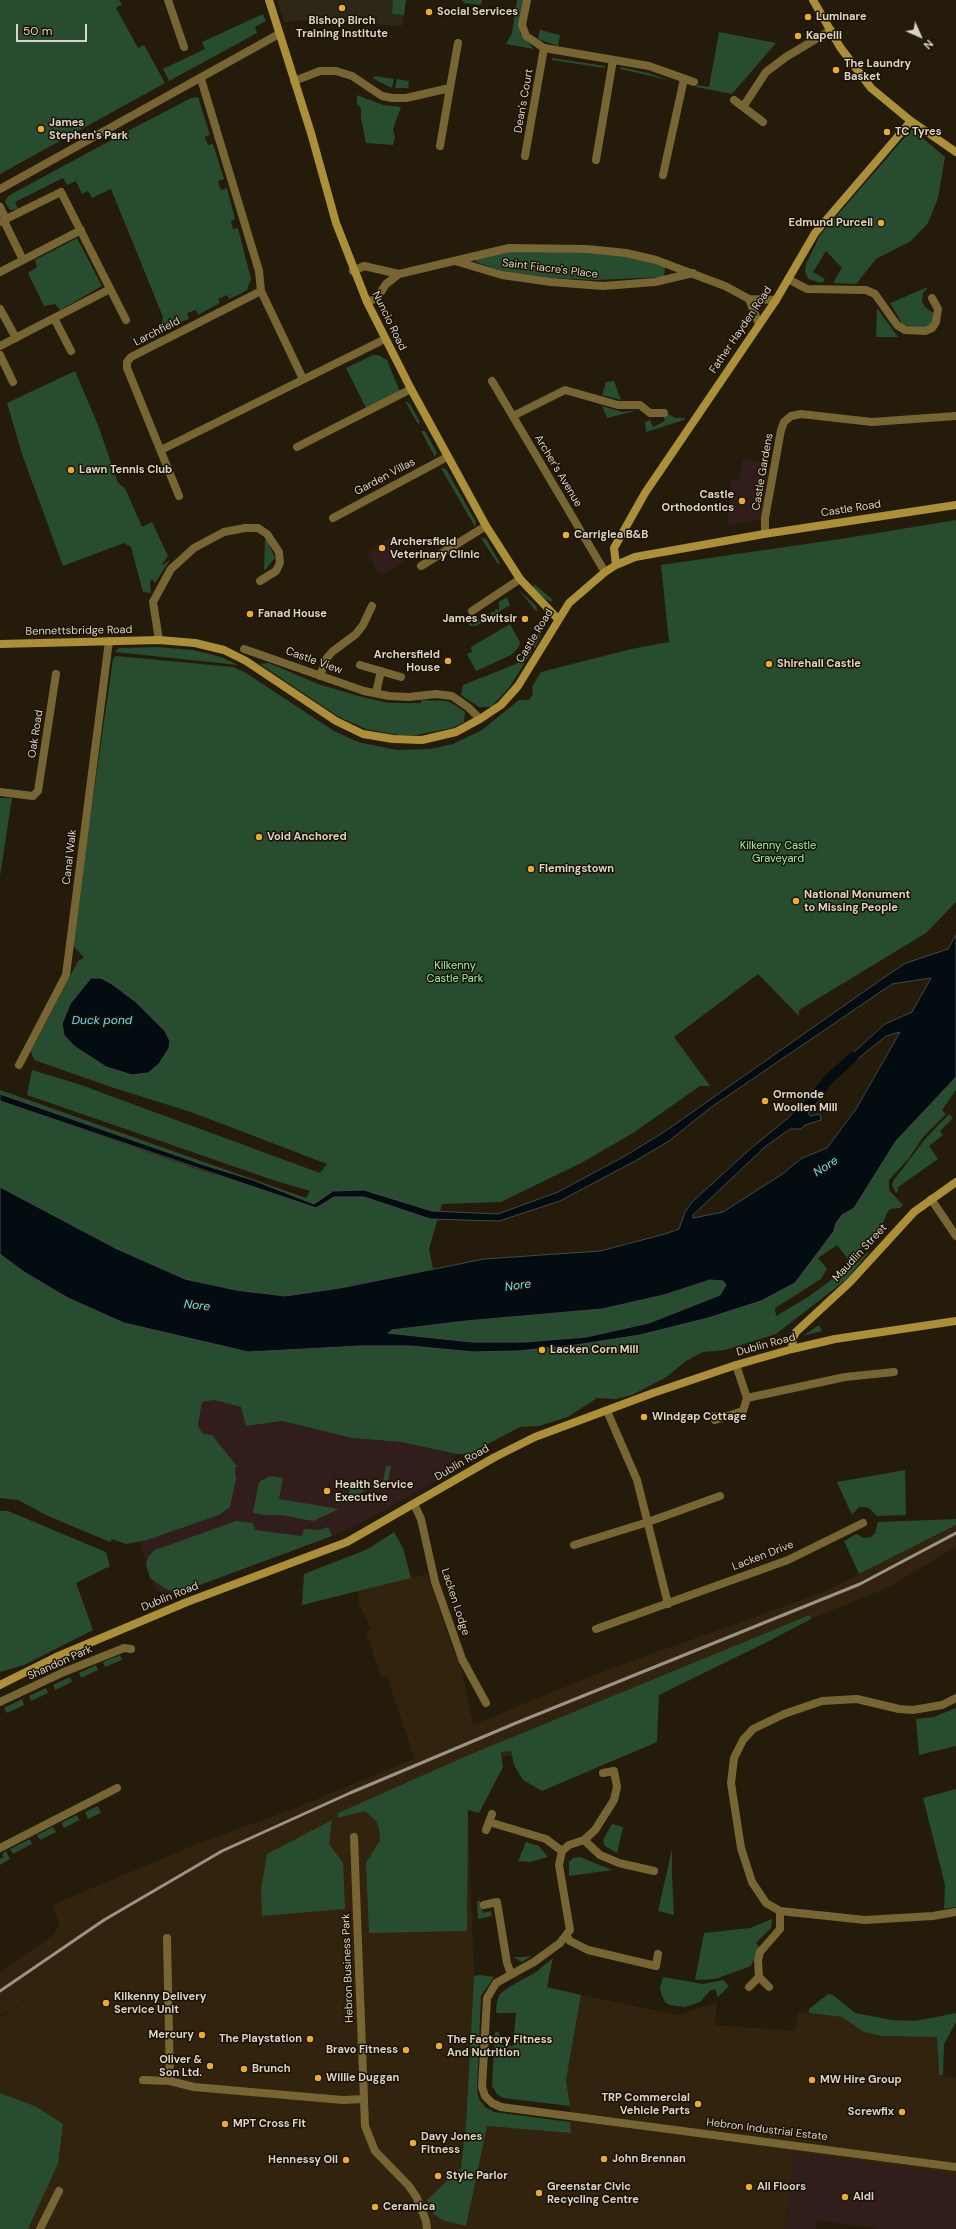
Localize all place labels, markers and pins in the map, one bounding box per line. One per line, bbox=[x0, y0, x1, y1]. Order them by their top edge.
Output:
marker: Bishop Birch Training Institute bbox=[337, 3, 347, 13]
place label: Social Services bbox=[437, 5, 518, 19]
marker: Social Services bbox=[424, 7, 434, 17]
place label: Luminare bbox=[816, 10, 867, 24]
marker: Luminare bbox=[803, 12, 813, 22]
place label: Bishop Birch Training Institute bbox=[296, 14, 388, 40]
place label: Kapelli bbox=[806, 29, 842, 43]
marker: Kapelli bbox=[793, 31, 803, 41]
place label: The Laundry Basket bbox=[844, 57, 911, 83]
marker: The Laundry Basket bbox=[831, 65, 841, 75]
place label: James Stephen's Park bbox=[49, 116, 128, 142]
marker: James Stephen's Park bbox=[36, 124, 46, 134]
place label: TC Tyres bbox=[895, 125, 942, 139]
marker: TC Tyres bbox=[882, 127, 892, 137]
place label: Edmund Purcell bbox=[789, 216, 873, 230]
marker: Edmund Purcell bbox=[876, 218, 886, 228]
place label: Lawn Tennis Club bbox=[79, 463, 172, 477]
marker: Lawn Tennis Club bbox=[66, 465, 76, 475]
place label: Castle Orthodontics bbox=[662, 488, 734, 514]
marker: Castle Orthodontics bbox=[737, 496, 747, 506]
place label: Carriglea B&B bbox=[574, 528, 648, 542]
marker: Carriglea B&B bbox=[561, 530, 571, 540]
place label: Archersfield Veterinary Clinic bbox=[390, 535, 480, 561]
marker: Archersfield Veterinary Clinic bbox=[377, 543, 387, 553]
place label: Fanad House bbox=[258, 607, 327, 621]
marker: Fanad House bbox=[245, 609, 255, 619]
place label: James Switsir bbox=[442, 612, 517, 626]
marker: James Switsir bbox=[520, 614, 530, 624]
place label: Archersfield House bbox=[374, 648, 440, 674]
marker: Archersfield House bbox=[443, 656, 453, 666]
place label: Shirehall Castle bbox=[777, 657, 861, 671]
marker: Shirehall Castle bbox=[764, 659, 774, 669]
place label: Void Anchored bbox=[267, 830, 347, 844]
marker: Void Anchored bbox=[254, 832, 264, 842]
place label: Flemingstown bbox=[539, 862, 614, 876]
marker: Flemingstown bbox=[526, 864, 536, 874]
place label: National Monument to Missing People bbox=[804, 888, 910, 914]
marker: National Monument to Missing People bbox=[791, 896, 801, 906]
place label: Ormonde Woollen Mill bbox=[773, 1088, 838, 1114]
marker: Ormonde Woollen Mill bbox=[760, 1096, 770, 1106]
place label: Lacken Corn Mill bbox=[550, 1343, 638, 1357]
marker: Lacken Corn Mill bbox=[537, 1345, 547, 1355]
place label: Windgap Cottage bbox=[652, 1410, 747, 1424]
marker: Windgap Cottage bbox=[639, 1412, 649, 1422]
place label: Health Service Executive bbox=[335, 1478, 413, 1504]
marker: Health Service Executive bbox=[322, 1486, 332, 1496]
place label: Kilkenny Delivery Service Unit bbox=[114, 1990, 206, 2016]
marker: Kilkenny Delivery Service Unit bbox=[101, 1998, 111, 2008]
place label: Mercury bbox=[149, 2028, 194, 2042]
marker: Mercury bbox=[197, 2030, 207, 2040]
place label: The Playstation bbox=[219, 2032, 302, 2046]
place label: The Factory Fitness And Nutrition bbox=[447, 2033, 552, 2059]
marker: The Playstation bbox=[305, 2034, 315, 2044]
marker: The Factory Fitness And Nutrition bbox=[434, 2041, 444, 2051]
place label: Bravo Fitness bbox=[326, 2043, 398, 2057]
marker: Bravo Fitness bbox=[401, 2045, 411, 2055]
place label: Oliver & Son Ltd. bbox=[159, 2053, 202, 2079]
marker: Oliver & Son Ltd. bbox=[205, 2061, 215, 2071]
place label: Brunch bbox=[252, 2062, 291, 2076]
marker: Brunch bbox=[239, 2064, 249, 2074]
place label: Willie Duggan bbox=[326, 2071, 399, 2085]
marker: Willie Duggan bbox=[313, 2073, 323, 2083]
place label: MW Hire Group bbox=[820, 2073, 902, 2087]
marker: MW Hire Group bbox=[807, 2075, 817, 2085]
place label: TRP Commercial Vehicle Parts bbox=[602, 2091, 690, 2117]
marker: TRP Commercial Vehicle Parts bbox=[693, 2099, 703, 2109]
place label: Screwfix bbox=[848, 2105, 894, 2119]
marker: Screwfix bbox=[897, 2107, 907, 2117]
place label: MPT Cross Fit bbox=[233, 2117, 306, 2131]
marker: MPT Cross Fit bbox=[220, 2119, 230, 2129]
place label: Davy Jones Fitness bbox=[421, 2130, 482, 2156]
marker: Davy Jones Fitness bbox=[408, 2138, 418, 2148]
place label: John Brennan bbox=[612, 2152, 686, 2166]
place label: Hennessy Oil bbox=[268, 2153, 338, 2167]
marker: John Brennan bbox=[599, 2154, 609, 2164]
marker: Hennessy Oil bbox=[341, 2155, 351, 2165]
place label: Style Parlor bbox=[446, 2169, 508, 2183]
marker: Style Parlor bbox=[433, 2171, 443, 2181]
place label: Greenstar Civic Recycling Centre bbox=[547, 2180, 639, 2206]
place label: All Floors bbox=[757, 2180, 806, 2194]
marker: All Floors bbox=[744, 2182, 754, 2192]
marker: Greenstar Civic Recycling Centre bbox=[534, 2188, 544, 2198]
place label: Aldi bbox=[853, 2190, 874, 2204]
marker: Aldi bbox=[840, 2192, 850, 2202]
place label: Ceramica bbox=[383, 2200, 435, 2214]
marker: Ceramica bbox=[370, 2202, 380, 2212]

